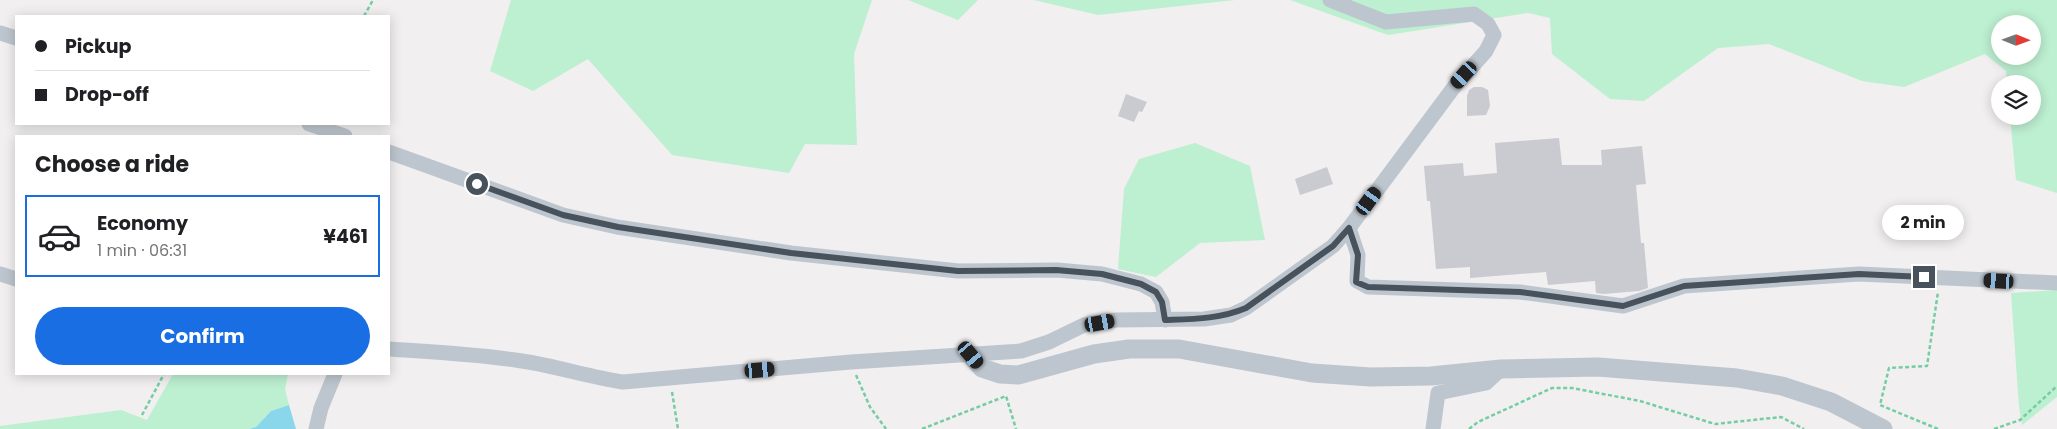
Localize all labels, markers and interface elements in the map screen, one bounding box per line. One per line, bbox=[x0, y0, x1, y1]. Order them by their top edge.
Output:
north arrow bbox=[1991, 15, 2041, 65]
map controls bbox=[1991, 15, 2041, 125]
text: Pickup bbox=[65, 33, 131, 60]
car bbox=[1448, 59, 1479, 91]
button: layers bbox=[1991, 75, 2041, 125]
text: Drop-off bbox=[65, 81, 149, 108]
text: Choose a ride bbox=[35, 149, 189, 180]
route start bbox=[466, 173, 488, 195]
car bbox=[1354, 184, 1383, 218]
callout: 2 min bbox=[1883, 204, 1965, 240]
text: Economy bbox=[97, 210, 188, 237]
text: 2 min bbox=[1901, 211, 1945, 234]
icon: car bbox=[37, 214, 82, 259]
text: ¥461 bbox=[323, 223, 368, 250]
text: 1 min · 06:31 bbox=[97, 239, 187, 262]
route end bbox=[1913, 266, 1935, 288]
car bbox=[1983, 273, 2014, 289]
button: Confirm bbox=[35, 307, 370, 365]
car bbox=[1083, 313, 1116, 333]
car bbox=[955, 339, 986, 371]
car bbox=[744, 361, 775, 379]

